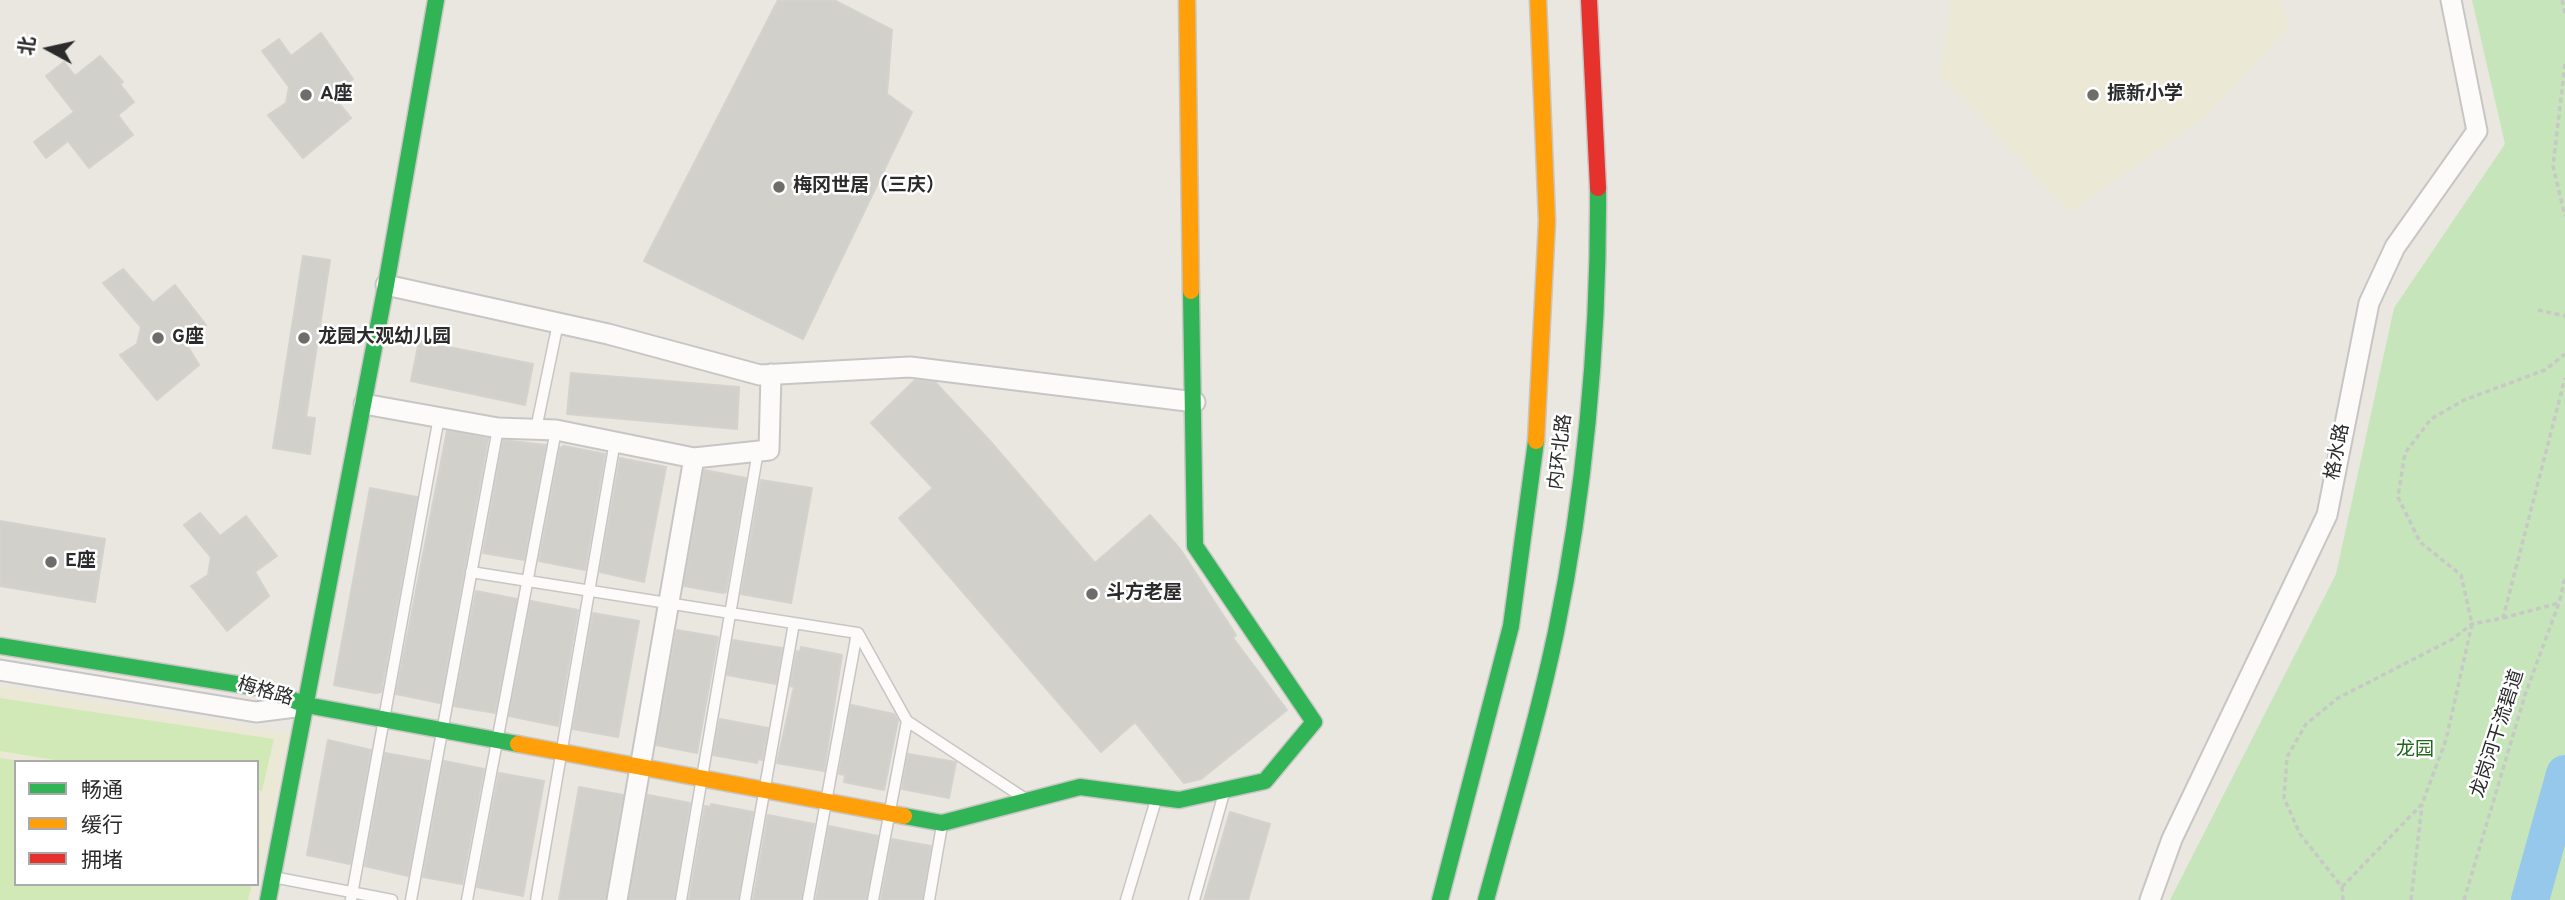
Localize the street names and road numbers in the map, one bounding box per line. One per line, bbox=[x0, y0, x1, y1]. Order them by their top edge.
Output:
street label: 内环北路 bbox=[1546, 413, 1578, 491]
street label: 格水路 bbox=[2322, 422, 2356, 482]
street label: 龙岗河干流碧道 bbox=[2468, 667, 2530, 801]
street label: 梅格路 bbox=[234, 674, 296, 712]

